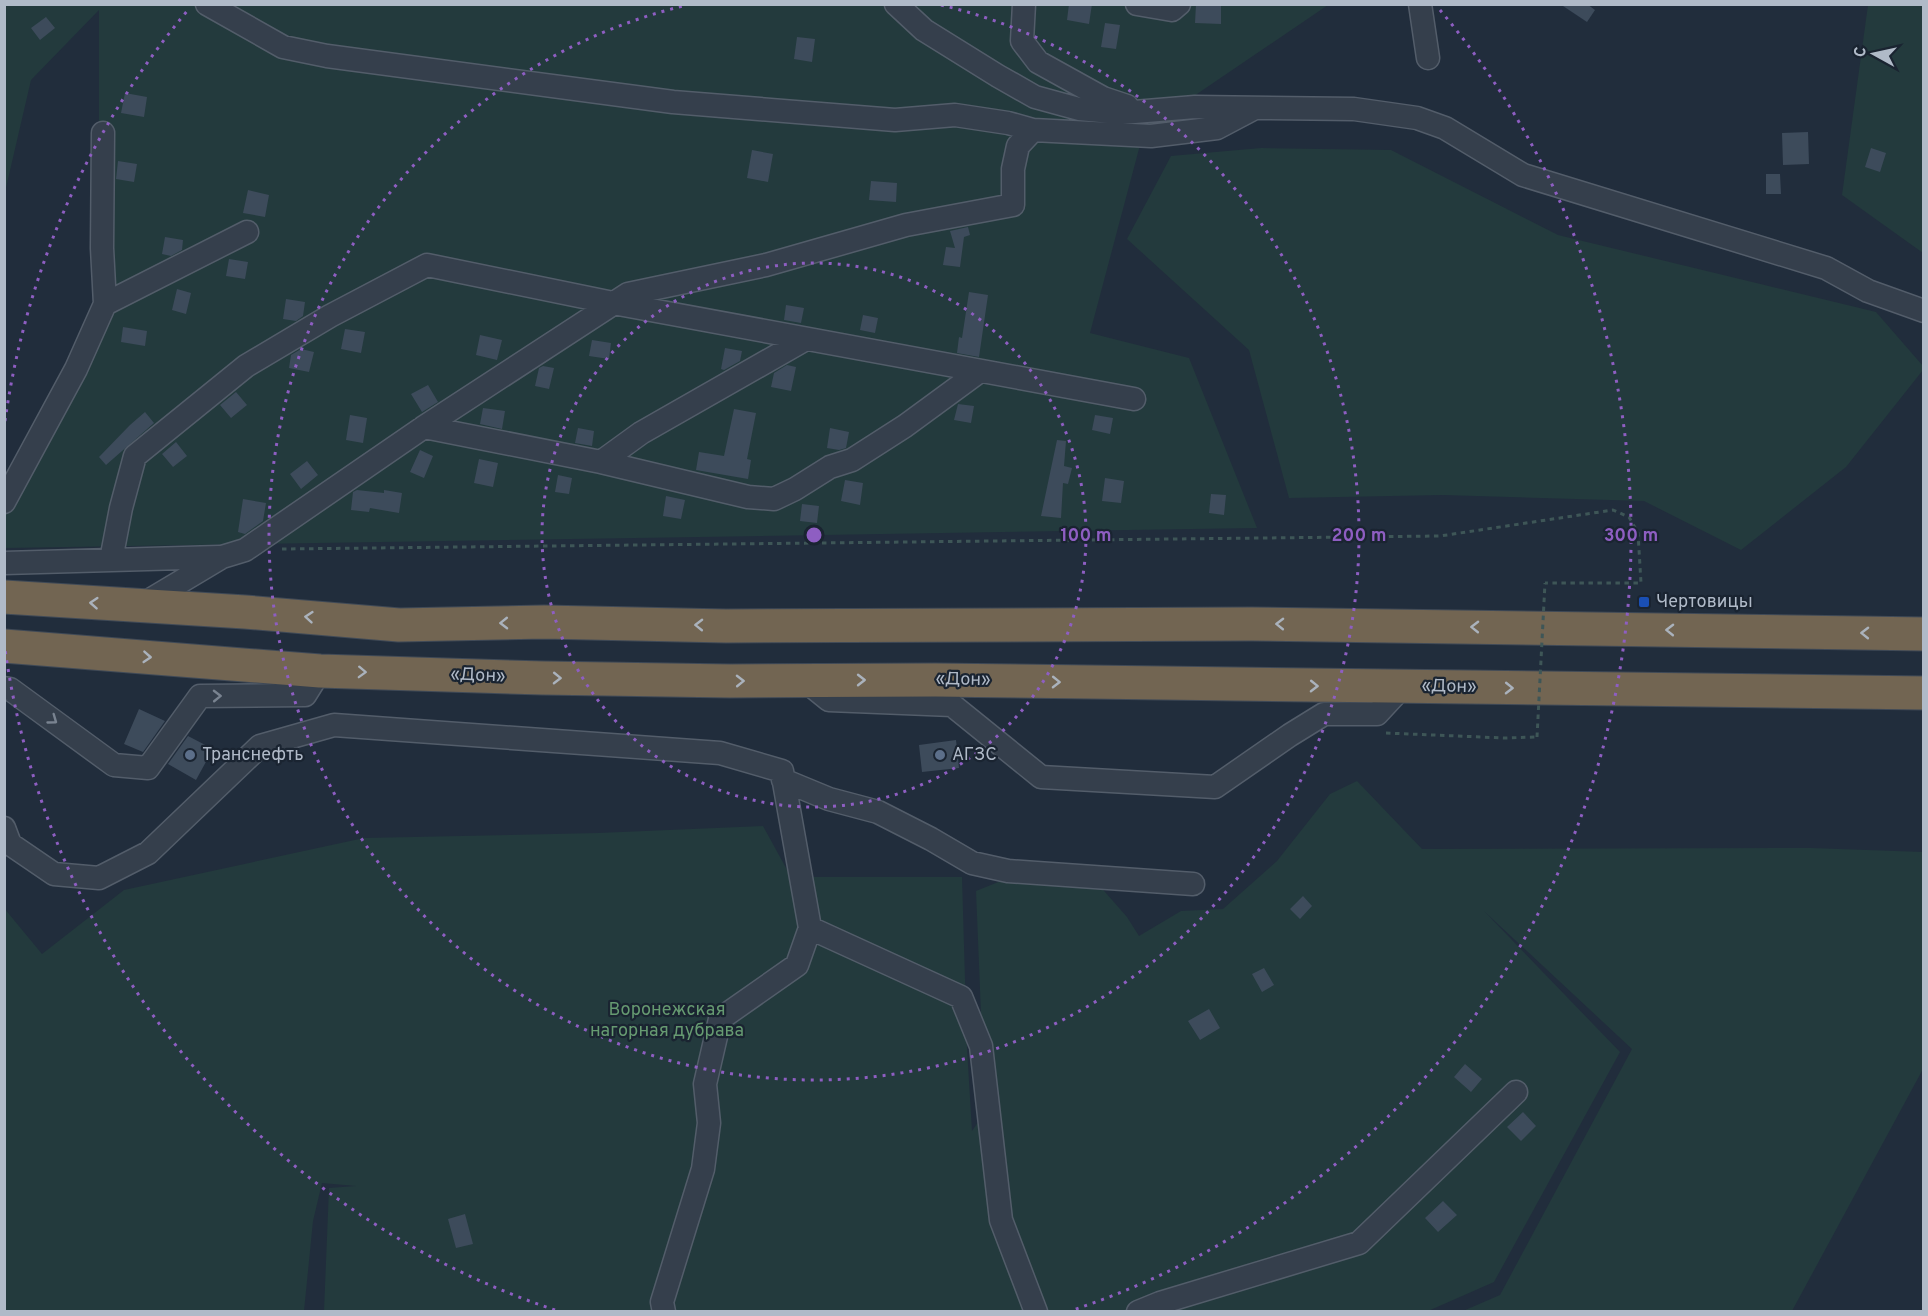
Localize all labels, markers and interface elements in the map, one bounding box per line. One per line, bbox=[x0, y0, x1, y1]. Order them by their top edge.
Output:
north arrow bbox=[1844, 24, 1904, 84]
text: С bbox=[1851, 46, 1872, 59]
centre of rings bbox=[804, 525, 824, 545]
text: 100 m bbox=[1060, 525, 1112, 548]
text: 200 m bbox=[1331, 525, 1387, 548]
text: 300 m bbox=[1604, 525, 1658, 548]
place label: Чертовицы bbox=[1656, 591, 1753, 614]
marker: Чертовицы bbox=[1637, 595, 1651, 609]
one-way arrow bbox=[89, 597, 98, 610]
one-way arrow bbox=[305, 611, 314, 624]
one-way arrow bbox=[500, 617, 509, 629]
one-way arrow bbox=[1276, 618, 1285, 631]
one-way arrow bbox=[695, 619, 704, 632]
one-way arrow bbox=[1471, 621, 1480, 634]
one-way arrow bbox=[1666, 624, 1675, 637]
one-way arrow bbox=[1861, 627, 1870, 640]
one-way arrow bbox=[142, 651, 151, 664]
street label: «Дон» bbox=[450, 664, 506, 688]
one-way arrow bbox=[358, 666, 367, 679]
street label: «Дон» bbox=[935, 668, 991, 692]
one-way arrow bbox=[552, 672, 561, 684]
one-way arrow bbox=[857, 674, 866, 686]
one-way arrow bbox=[736, 675, 745, 687]
one-way arrow bbox=[1052, 675, 1061, 688]
street label: «Дон» bbox=[1421, 675, 1477, 699]
one-way arrow bbox=[1310, 679, 1319, 692]
one-way arrow bbox=[1505, 682, 1514, 694]
one-way arrow bbox=[212, 690, 221, 702]
one-way arrow bbox=[46, 713, 57, 724]
place label: Транснефть bbox=[202, 744, 304, 767]
place label: АГЗС bbox=[952, 744, 997, 767]
marker: Транснефть bbox=[183, 748, 197, 762]
marker: АГЗС bbox=[933, 748, 947, 762]
park label: Воронежская нагорная дубрава bbox=[590, 999, 744, 1043]

